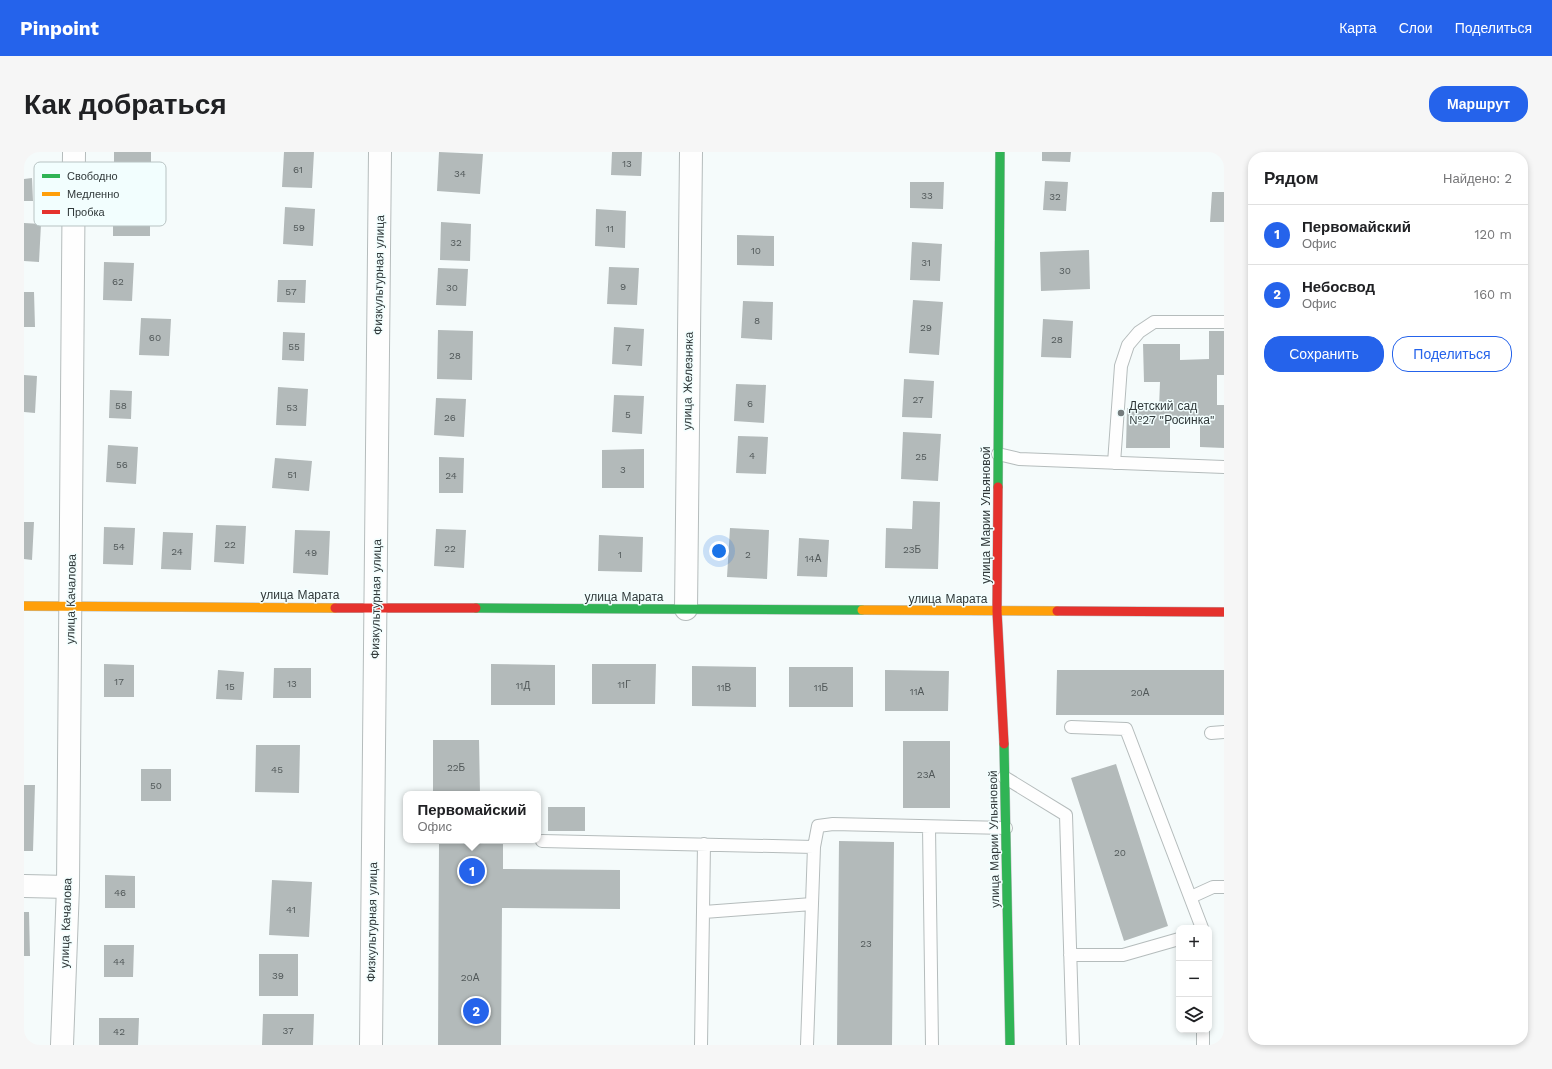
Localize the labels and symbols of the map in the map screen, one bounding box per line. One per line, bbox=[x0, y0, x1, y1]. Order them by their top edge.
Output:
house number: 13 bbox=[622, 158, 632, 169]
legend bbox=[34, 162, 166, 226]
house number: 61 bbox=[293, 164, 303, 175]
house number: 34 bbox=[454, 168, 466, 179]
text: Свободно bbox=[67, 170, 118, 183]
text: Медленно bbox=[67, 188, 119, 201]
house number: 33 bbox=[921, 190, 933, 201]
house number: 32 bbox=[1049, 191, 1061, 202]
text: Пробка bbox=[67, 206, 105, 219]
street label: Физкультурная улица bbox=[371, 215, 387, 335]
house number: 59 bbox=[293, 222, 305, 233]
house number: 11 bbox=[606, 223, 614, 234]
house number: 32 bbox=[450, 237, 462, 248]
house number: 10 bbox=[751, 245, 761, 256]
house number: 31 bbox=[921, 257, 931, 268]
house number: 30 bbox=[1059, 265, 1071, 276]
house number: 62 bbox=[112, 276, 124, 287]
house number: 9 bbox=[620, 281, 626, 292]
house number: 30 bbox=[446, 282, 458, 293]
house number: 57 bbox=[285, 286, 297, 297]
house number: 8 bbox=[754, 315, 760, 326]
house number: 29 bbox=[920, 322, 932, 333]
street label: улица Железняка bbox=[680, 331, 696, 430]
house number: 60 bbox=[149, 332, 161, 343]
house number: 28 bbox=[1051, 334, 1063, 345]
house number: 55 bbox=[288, 341, 300, 352]
house number: 7 bbox=[625, 342, 631, 353]
house number: 28 bbox=[449, 350, 461, 361]
house number: 27 bbox=[912, 394, 924, 405]
house number: 6 bbox=[747, 398, 753, 409]
place label: Детский сад №27 "Росинка" bbox=[1129, 399, 1215, 427]
house number: 58 bbox=[115, 400, 127, 411]
house number: 53 bbox=[286, 402, 298, 413]
marker: Детский сад №27 "Росинка" bbox=[1116, 408, 1126, 418]
house number: 5 bbox=[625, 409, 631, 420]
house number: 26 bbox=[444, 412, 456, 423]
street label: улица Марии Ульяновой bbox=[979, 446, 993, 584]
house number: 4 bbox=[749, 450, 755, 461]
house number: 25 bbox=[915, 451, 927, 462]
house number: 56 bbox=[116, 459, 128, 470]
house number: 3 bbox=[620, 464, 626, 475]
house number: 51 bbox=[287, 469, 297, 480]
house number: 24 bbox=[445, 470, 457, 481]
house number: 22 bbox=[224, 539, 236, 550]
street label: Физкультурная улица bbox=[368, 539, 384, 659]
house number: 54 bbox=[113, 541, 125, 552]
your location bbox=[709, 541, 729, 561]
house number: 22 bbox=[444, 543, 456, 554]
house number: 23Б bbox=[903, 544, 922, 555]
house number: 24 bbox=[171, 546, 183, 557]
house number: 49 bbox=[305, 547, 317, 558]
house number: 1 bbox=[618, 549, 622, 560]
house number: 2 bbox=[745, 549, 751, 560]
street label: улица Качалова bbox=[63, 553, 79, 644]
house number: 14А bbox=[805, 553, 822, 564]
street label: улица Марата bbox=[260, 588, 340, 602]
street label: улица Марата bbox=[584, 590, 664, 604]
street label: улица Марата bbox=[908, 592, 988, 606]
house number: 17 bbox=[114, 676, 124, 687]
house number: 13 bbox=[287, 678, 297, 689]
house number: 11Г bbox=[617, 679, 631, 690]
house number: 11Д bbox=[516, 680, 531, 691]
house number: 15 bbox=[225, 681, 235, 692]
house number: 11В bbox=[717, 682, 732, 693]
house number: 11Б bbox=[814, 682, 829, 693]
house number: 11А bbox=[910, 686, 925, 697]
house number: 20А bbox=[1131, 687, 1150, 698]
house number: 22Б bbox=[447, 762, 466, 773]
house number: 45 bbox=[271, 764, 283, 775]
house number: 23А bbox=[917, 769, 935, 780]
street label: улица Марии Ульяновой bbox=[986, 770, 1002, 908]
house number: 50 bbox=[150, 780, 162, 791]
house number: 20 bbox=[1114, 847, 1126, 858]
pin: 1 bbox=[459, 856, 485, 886]
street label: Физкультурная улица bbox=[364, 862, 380, 982]
street label: улица Качалова bbox=[57, 877, 75, 968]
house number: 46 bbox=[114, 887, 126, 898]
house number: 41 bbox=[286, 904, 296, 915]
house number: 23 bbox=[860, 938, 872, 949]
house number: 44 bbox=[113, 956, 125, 967]
house number: 39 bbox=[272, 970, 284, 981]
house number: 20А bbox=[461, 972, 480, 983]
pin: 2 bbox=[463, 996, 489, 1026]
house number: 37 bbox=[282, 1025, 294, 1036]
house number: 42 bbox=[113, 1026, 125, 1037]

